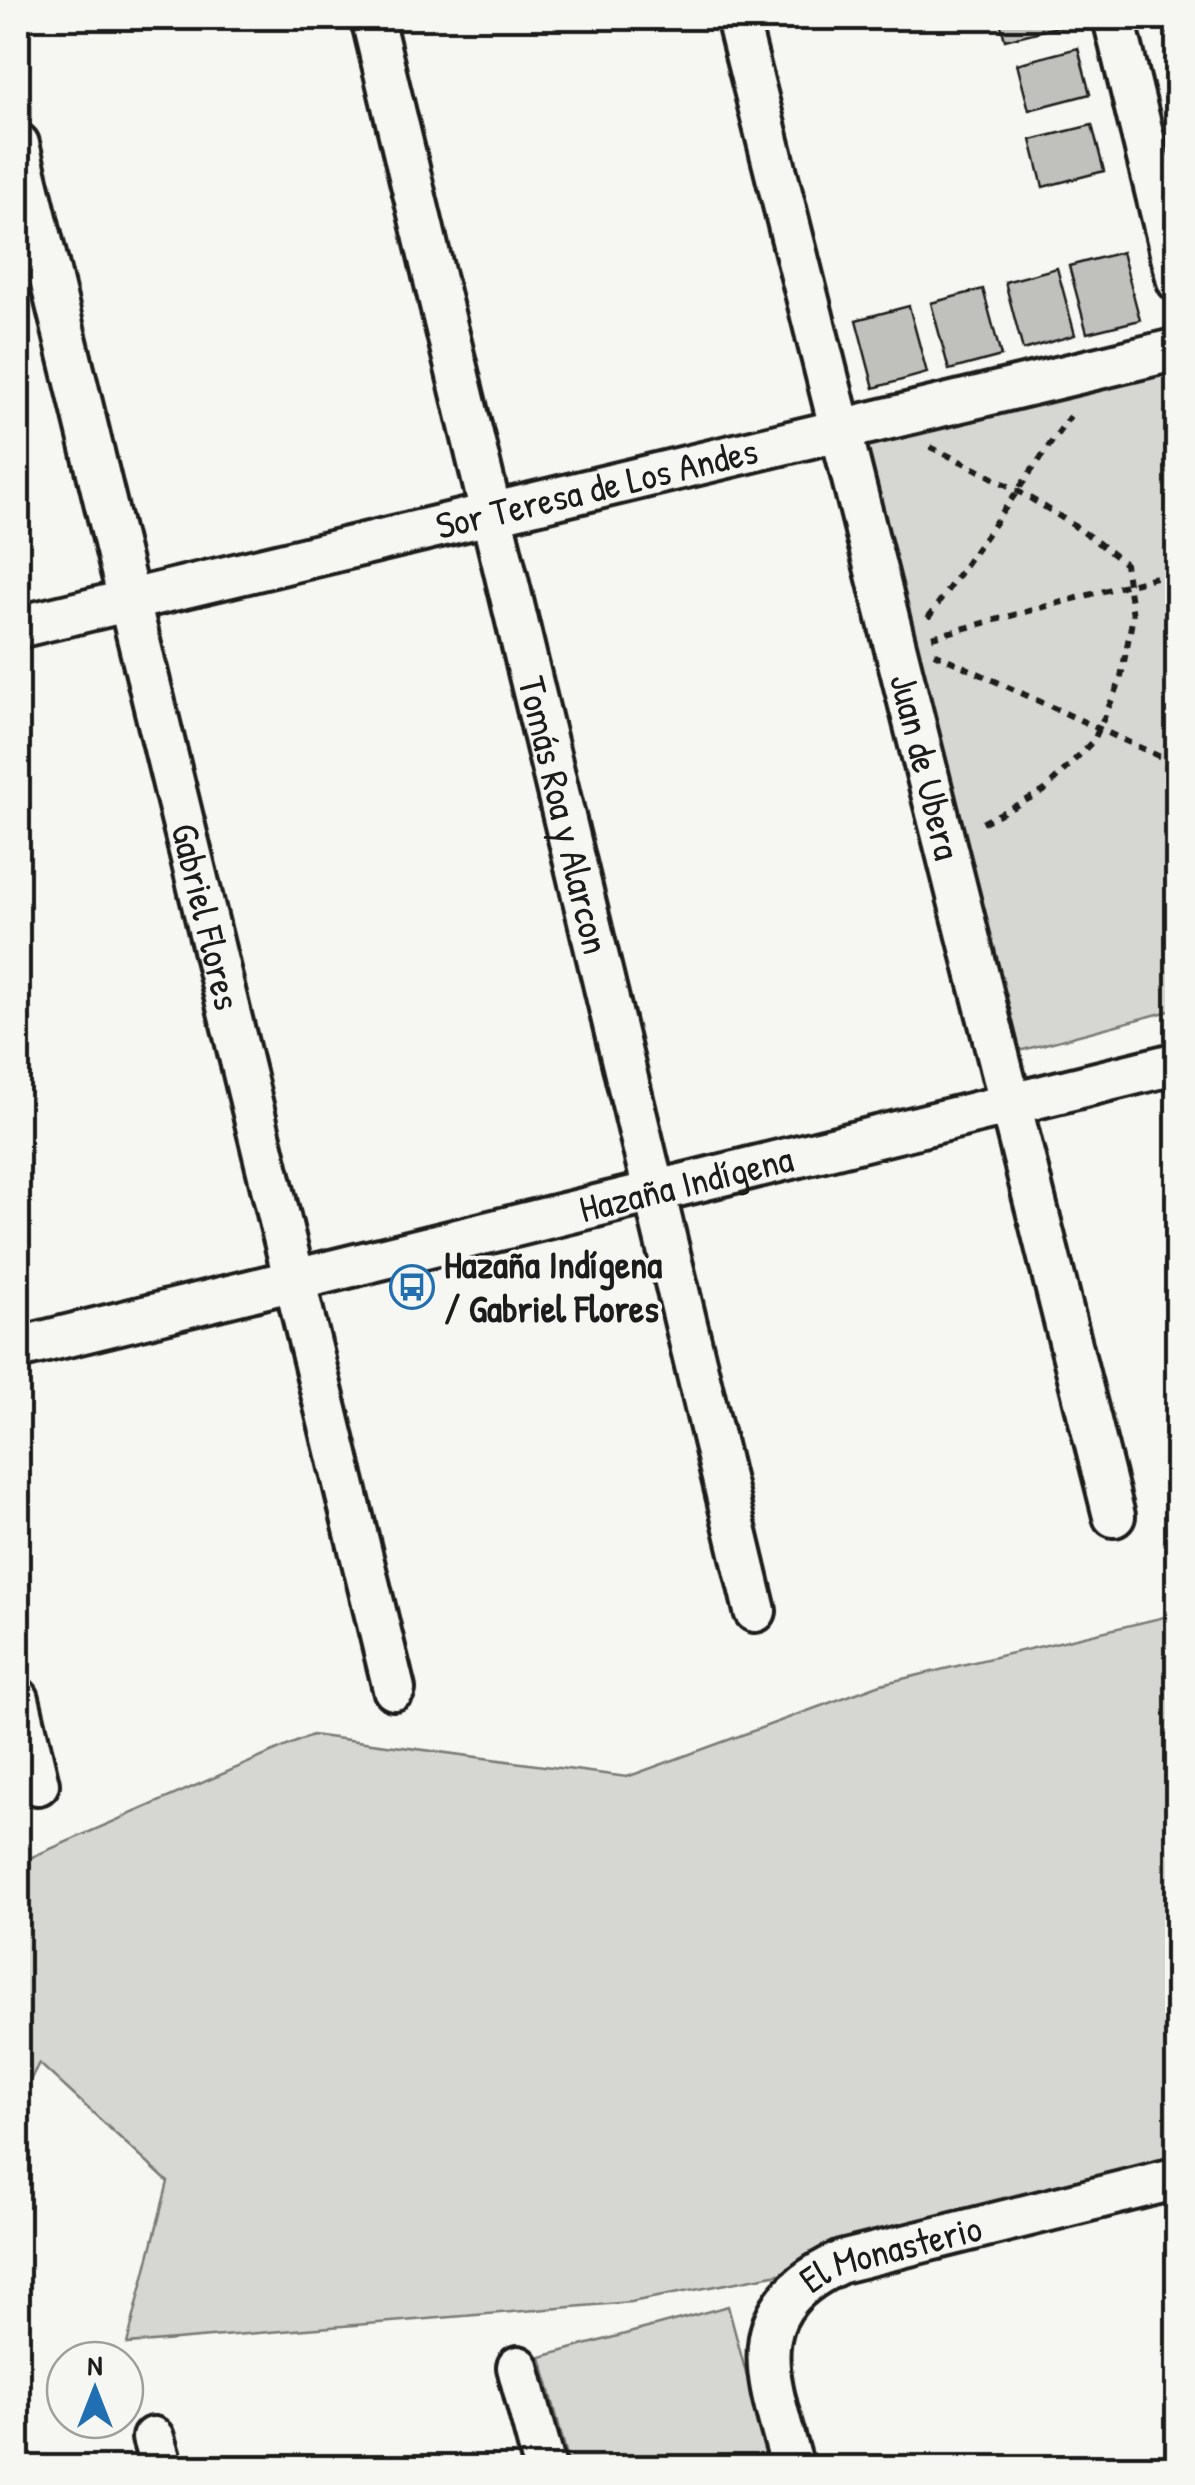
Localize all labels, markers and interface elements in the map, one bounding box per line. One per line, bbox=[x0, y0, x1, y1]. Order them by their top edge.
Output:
street label: Sor Teresa de Los Andes bbox=[430, 424, 762, 551]
street label: Juan de Ubera bbox=[878, 668, 975, 865]
street label: Tomás Roa y Alarcon bbox=[506, 671, 623, 959]
street label: Gabriel Flores bbox=[159, 818, 255, 1015]
street label: Hazaña Indígena bbox=[574, 1132, 798, 1234]
place label: Hazaña Indígena / Gabriel Flores bbox=[444, 1238, 662, 1334]
bus stop icon: Hazaña Indígena / Gabriel Flores bbox=[389, 1264, 435, 1310]
street label: El Monasterio bbox=[788, 2201, 987, 2304]
north arrow bbox=[45, 2340, 145, 2440]
text: N bbox=[88, 2346, 103, 2384]

